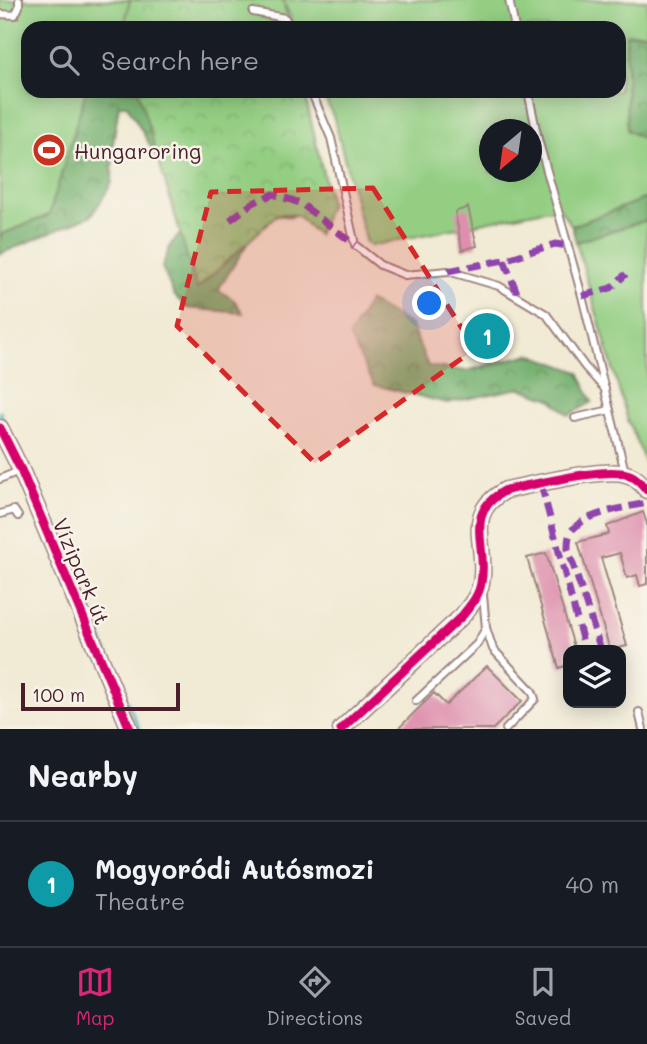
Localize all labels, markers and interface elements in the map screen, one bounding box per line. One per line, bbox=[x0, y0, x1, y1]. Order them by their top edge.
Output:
search box bbox=[21, 21, 626, 98]
icon: search bbox=[45, 41, 83, 79]
text: Search here bbox=[101, 43, 259, 77]
north arrow bbox=[479, 119, 542, 182]
sports icon: Hungaroring bbox=[30, 131, 68, 169]
place label: Hungaroring bbox=[74, 137, 201, 164]
your location bbox=[412, 286, 446, 320]
pin: 1 bbox=[464, 310, 510, 362]
street label: Vízipark út bbox=[47, 514, 117, 628]
map controls bbox=[563, 645, 626, 708]
button: layers bbox=[563, 645, 626, 708]
scale bar bbox=[21, 680, 180, 712]
text: 100 m bbox=[32, 682, 85, 707]
text: Nearby bbox=[28, 755, 138, 795]
text: Mogyoródi Autósmozi bbox=[95, 852, 374, 886]
text: 1 bbox=[46, 869, 56, 899]
text: 40 m bbox=[566, 869, 619, 899]
text: Theatre bbox=[95, 886, 185, 916]
tab: Map bbox=[76, 963, 115, 1030]
tab: Directions bbox=[266, 963, 363, 1030]
tab: Saved bbox=[515, 963, 571, 1030]

